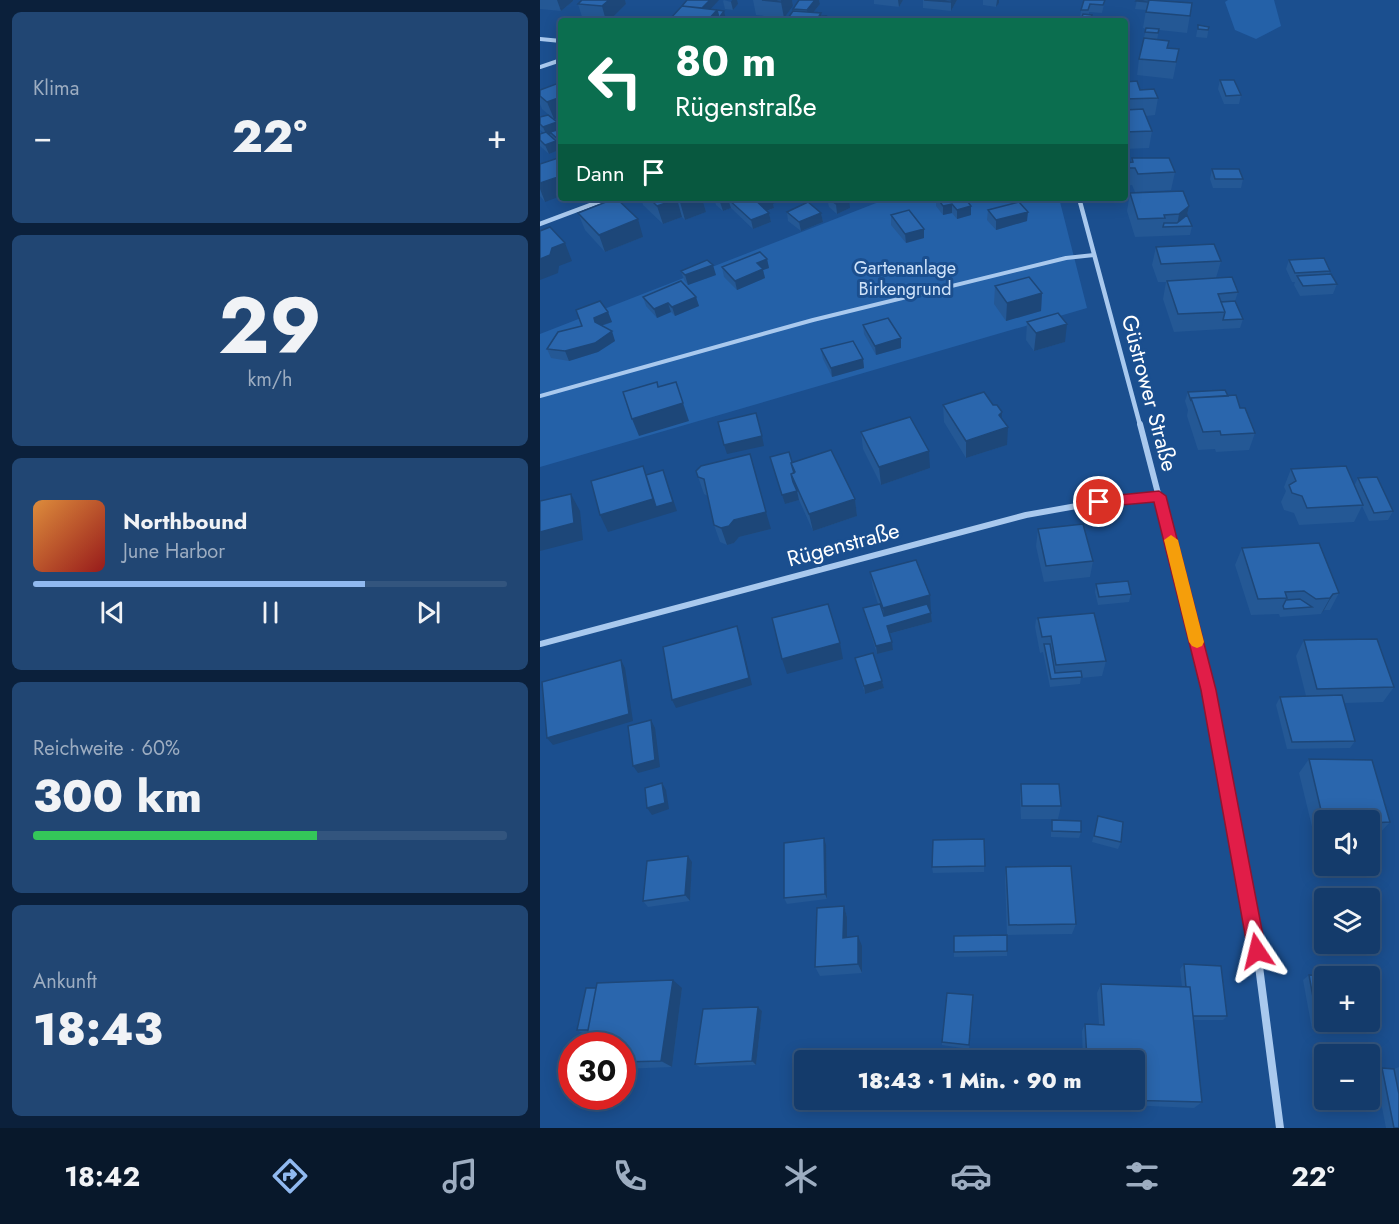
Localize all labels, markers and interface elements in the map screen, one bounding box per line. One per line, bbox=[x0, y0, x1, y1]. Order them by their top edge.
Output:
text: 80 m bbox=[675, 31, 776, 92]
icon: left bbox=[576, 42, 654, 120]
text: Klima bbox=[33, 74, 79, 103]
text: Rügenstraße bbox=[675, 87, 817, 126]
text: 22° bbox=[232, 104, 307, 169]
text: − bbox=[33, 113, 52, 160]
text: + bbox=[487, 113, 507, 160]
icon: arrive bbox=[637, 156, 670, 189]
text: Dann bbox=[576, 157, 625, 189]
park label: Gartenanlage Birkengrund bbox=[854, 255, 956, 302]
text: 29 bbox=[218, 270, 322, 382]
street label: Güstrower Straße bbox=[1114, 311, 1186, 475]
text: km/h bbox=[247, 365, 293, 394]
pin bbox=[1073, 476, 1124, 527]
icon: arrive bbox=[1082, 485, 1115, 518]
text: Northbound bbox=[123, 505, 247, 537]
street label: Rügenstraße bbox=[783, 514, 903, 574]
text: June Harbor bbox=[123, 537, 225, 566]
icon: previous bbox=[96, 596, 129, 629]
icon: pause bbox=[254, 596, 287, 629]
icon: next bbox=[412, 596, 445, 629]
text: Reichweite · 60% bbox=[33, 734, 180, 763]
text: 300 km bbox=[33, 764, 202, 829]
map controls bbox=[1314, 810, 1380, 1110]
button: sound bbox=[1314, 810, 1380, 876]
button: layers bbox=[1314, 888, 1380, 954]
position arrow bbox=[1225, 919, 1289, 983]
button: + bbox=[1314, 966, 1380, 1032]
text: Ankunft bbox=[33, 967, 97, 996]
text: 18:43 bbox=[33, 997, 163, 1062]
speed limit sign: 30 bbox=[558, 1032, 636, 1110]
button: − bbox=[1314, 1044, 1380, 1110]
text: 18:43 · 1 Min. · 90 m bbox=[857, 1064, 1082, 1096]
icon: directions bbox=[269, 1155, 311, 1197]
icon: music bbox=[439, 1155, 481, 1197]
icon: phone bbox=[609, 1155, 651, 1197]
icon: climate bbox=[780, 1155, 822, 1197]
icon: car bbox=[950, 1155, 992, 1197]
icon: filters bbox=[1121, 1155, 1163, 1197]
text: 18:42 bbox=[64, 1157, 140, 1196]
text: 22° bbox=[1291, 1157, 1335, 1196]

